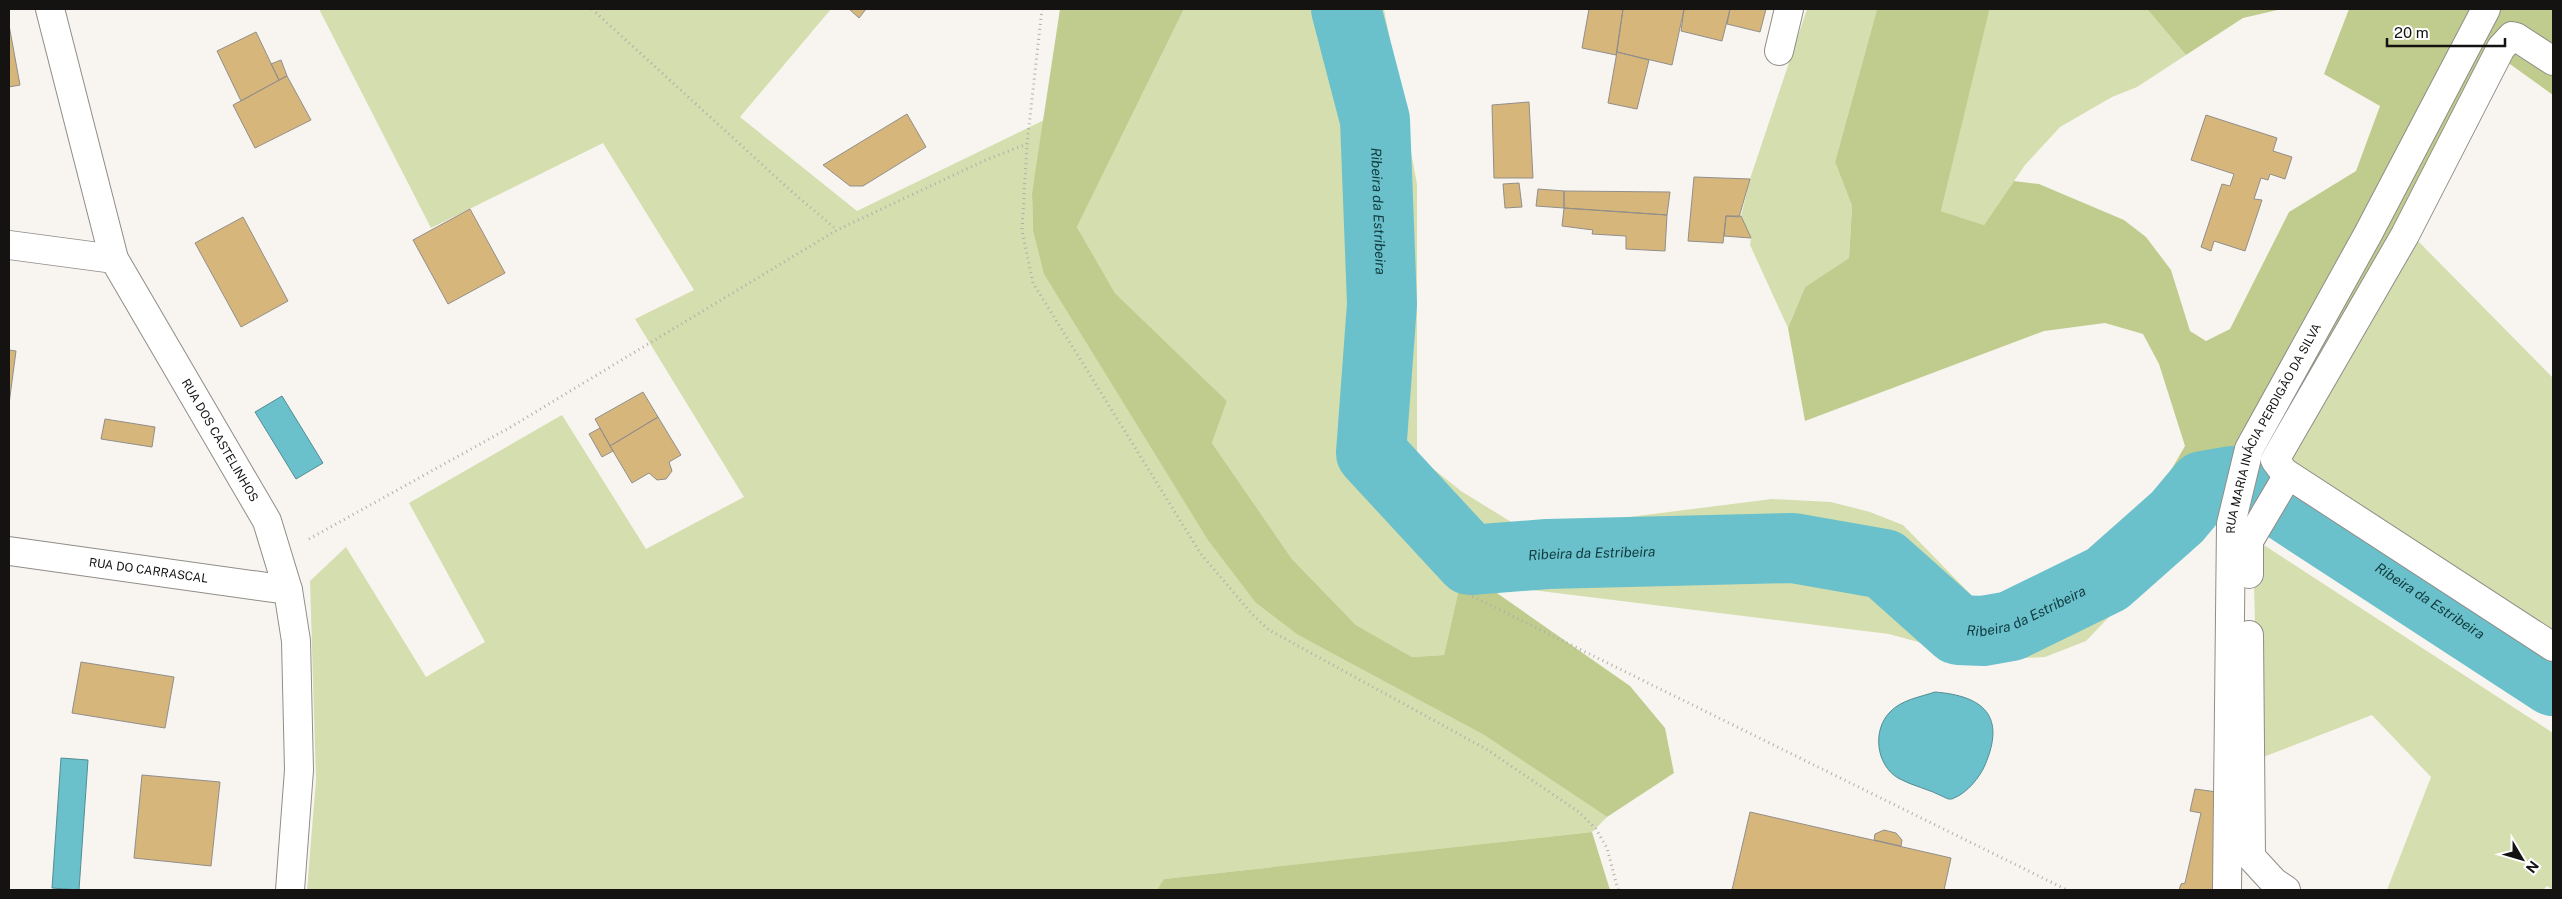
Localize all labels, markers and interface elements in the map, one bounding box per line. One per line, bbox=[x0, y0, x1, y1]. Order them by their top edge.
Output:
scale bar bbox=[2387, 15, 2504, 47]
text: 20 m bbox=[2394, 24, 2429, 41]
water label: Ribeira da Estribeira bbox=[1368, 147, 1389, 275]
street label: RUA MARIA INÁCIA PERDIGÃO DA SILVA bbox=[2224, 321, 2324, 534]
street label: RUA DOS CASTELINHOS bbox=[179, 376, 261, 504]
water label: Ribeira da Estribeira bbox=[1528, 543, 1656, 563]
street label: RUA DO CARRASCAL bbox=[88, 555, 209, 586]
water label: Ribeira da Estribeira bbox=[2372, 559, 2488, 642]
water label: Ribeira da Estribeira bbox=[1966, 583, 2088, 640]
north arrow bbox=[2497, 834, 2547, 884]
text: N bbox=[2523, 858, 2542, 876]

